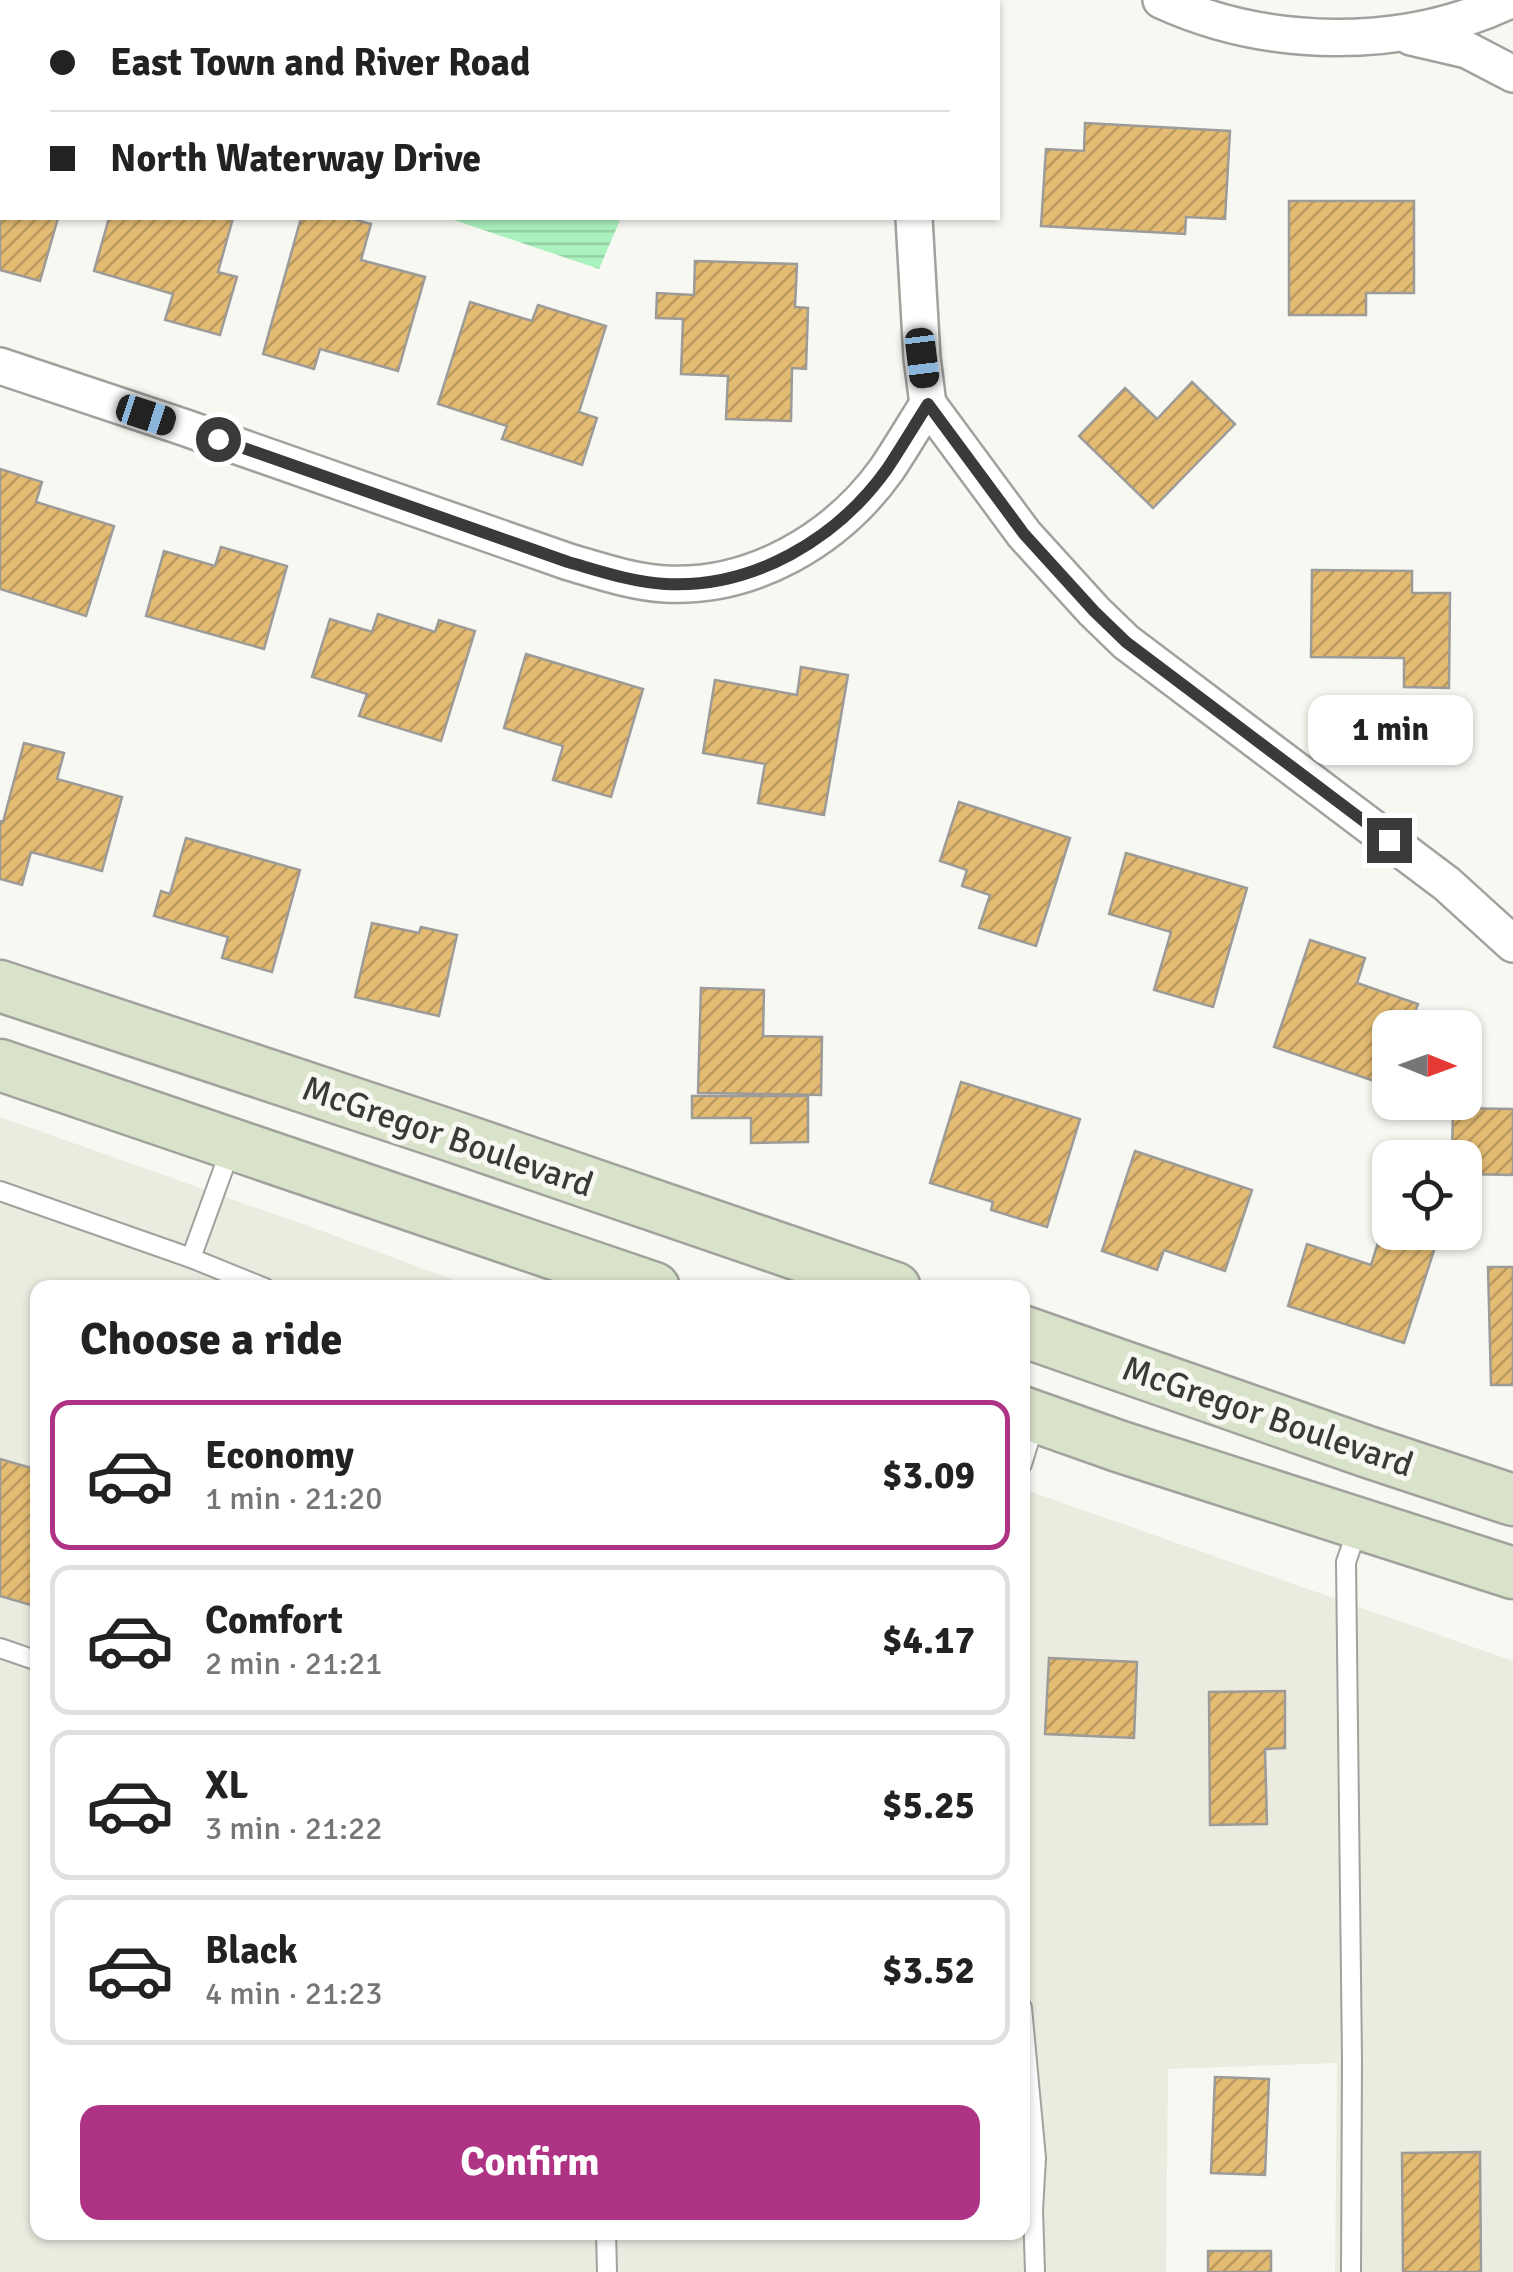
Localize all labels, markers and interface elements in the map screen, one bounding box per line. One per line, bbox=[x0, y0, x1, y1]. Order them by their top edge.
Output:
text: East Town and River Road bbox=[110, 39, 530, 86]
text: North Waterway Drive bbox=[110, 135, 481, 182]
car bbox=[903, 326, 941, 390]
car bbox=[113, 391, 179, 439]
route start bbox=[196, 417, 241, 462]
callout: 1 min bbox=[1306, 695, 1472, 765]
text: 1 min bbox=[1352, 710, 1429, 749]
route end bbox=[1367, 818, 1412, 863]
north arrow bbox=[1372, 1010, 1482, 1120]
map controls bbox=[1372, 1010, 1482, 1250]
street label: McGregor Boulevard bbox=[297, 1067, 599, 1206]
button: locate bbox=[1372, 1140, 1482, 1250]
text: Choose a ride bbox=[80, 1312, 343, 1367]
street label: McGregor Boulevard bbox=[1117, 1347, 1419, 1486]
icon: car bbox=[85, 1430, 175, 1520]
text: Economy bbox=[205, 1432, 354, 1479]
text: $3.09 bbox=[882, 1452, 975, 1499]
text: 1 min · 21:20 bbox=[205, 1479, 383, 1518]
icon: car bbox=[85, 1595, 175, 1685]
text: Comfort bbox=[205, 1597, 343, 1644]
text: $4.17 bbox=[882, 1617, 975, 1664]
text: 2 min · 21:21 bbox=[205, 1644, 383, 1683]
icon: car bbox=[85, 1760, 175, 1850]
text: XL bbox=[205, 1762, 248, 1809]
text: $5.25 bbox=[882, 1782, 975, 1829]
text: 3 min · 21:22 bbox=[205, 1809, 383, 1848]
icon: car bbox=[85, 1925, 175, 2015]
text: Black bbox=[205, 1927, 298, 1974]
text: $3.52 bbox=[882, 1947, 975, 1994]
text: 4 min · 21:23 bbox=[205, 1974, 383, 2013]
button: Confirm bbox=[80, 2105, 980, 2220]

